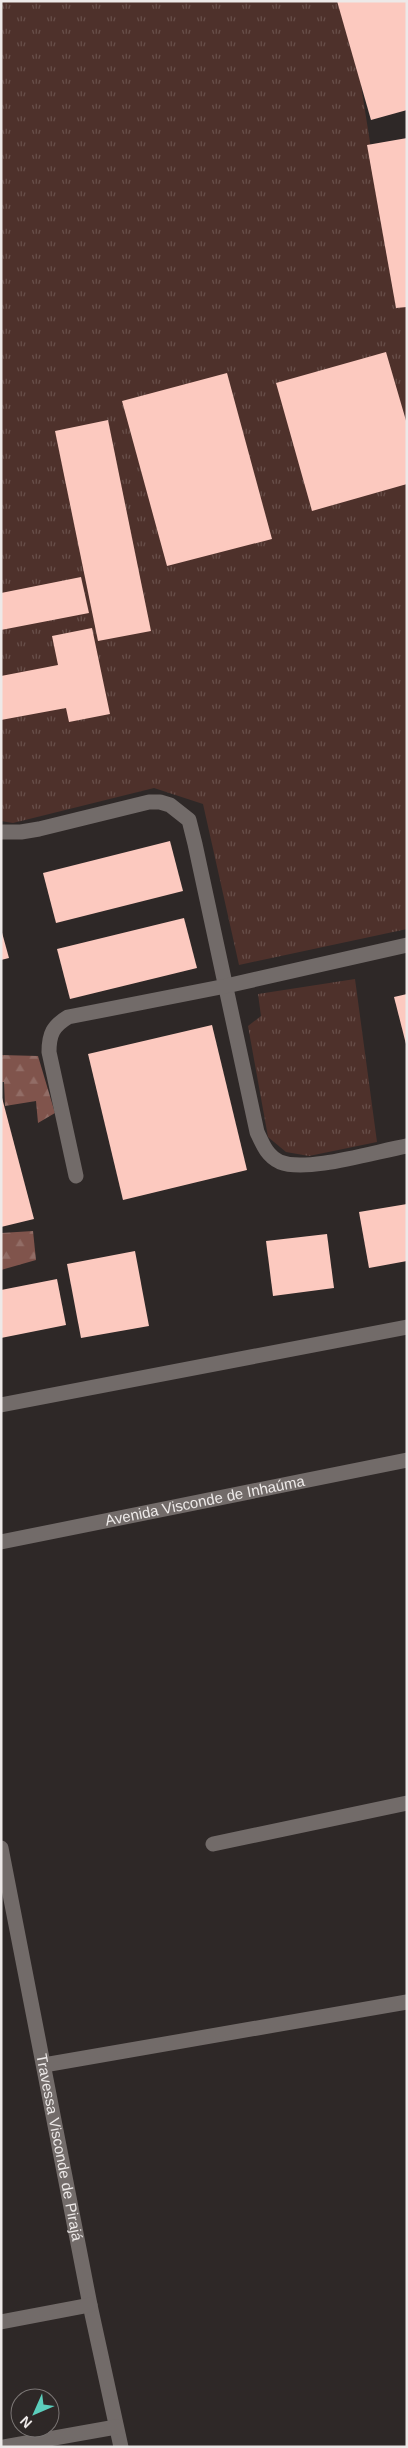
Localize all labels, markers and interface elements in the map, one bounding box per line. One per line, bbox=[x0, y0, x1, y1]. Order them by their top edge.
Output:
street label: Avenida Visconde de Inhaúma bbox=[104, 1472, 307, 1529]
street label: Travessa Visconde de Pirajá bbox=[33, 2052, 86, 2243]
north arrow bbox=[10, 2388, 60, 2438]
text: N bbox=[17, 2413, 35, 2431]

